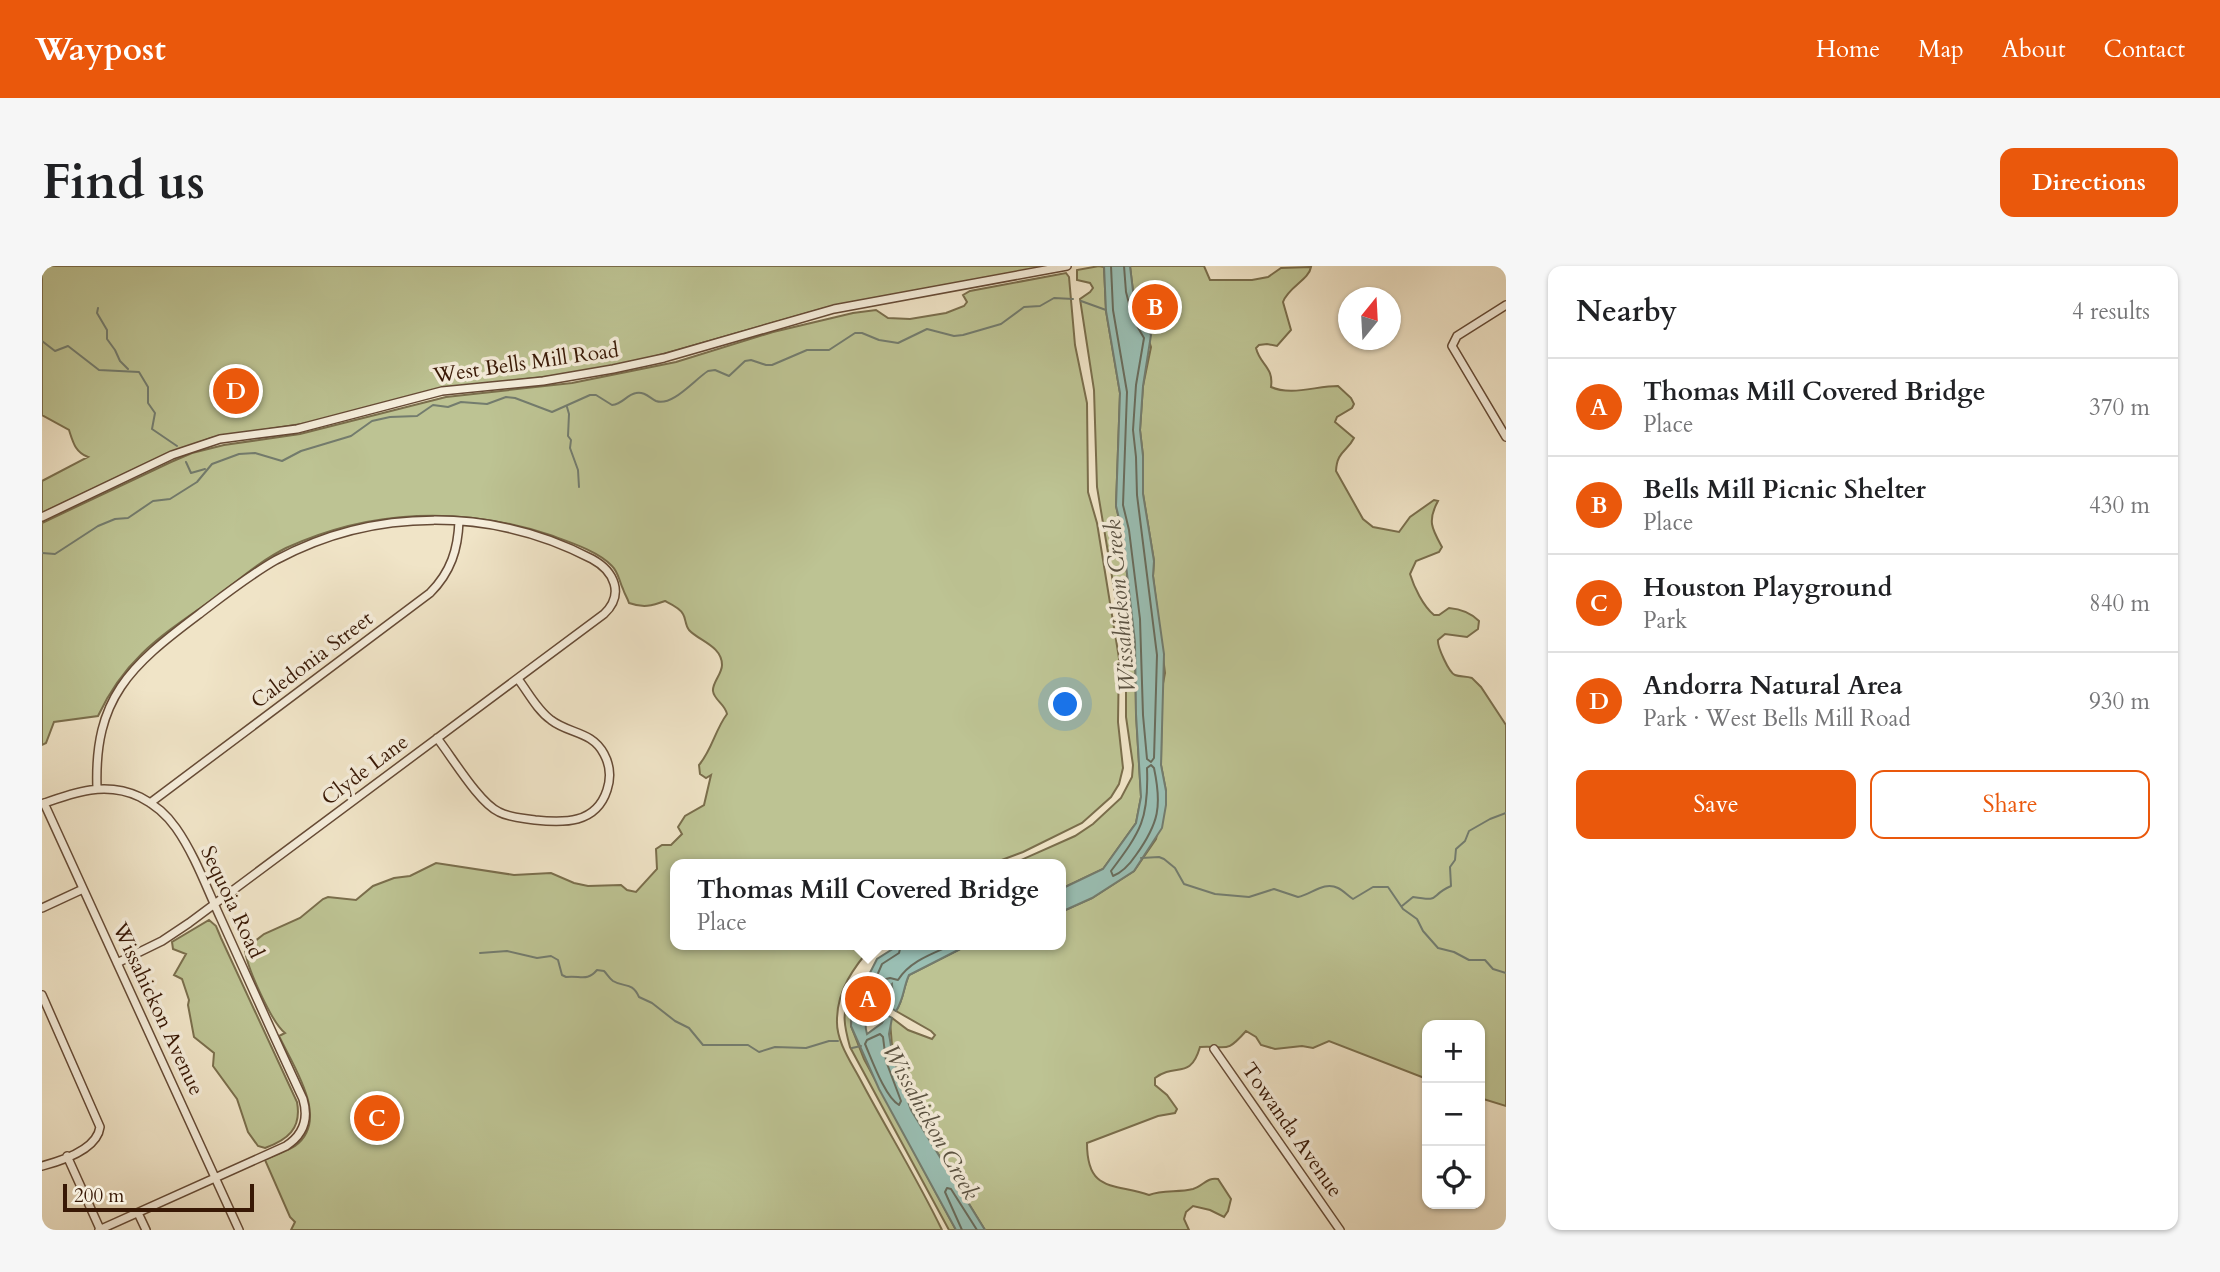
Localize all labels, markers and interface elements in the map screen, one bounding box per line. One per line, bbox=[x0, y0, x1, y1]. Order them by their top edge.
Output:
text: Waypost bbox=[35, 27, 166, 72]
text: Home bbox=[1816, 33, 1880, 66]
text: Map bbox=[1918, 33, 1964, 66]
text: About bbox=[2002, 33, 2066, 66]
text: Contact bbox=[2104, 33, 2185, 66]
button: Directions bbox=[2000, 148, 2178, 217]
text: Find us bbox=[42, 149, 205, 216]
pin: B bbox=[1132, 281, 1178, 333]
north arrow bbox=[1338, 287, 1401, 350]
text: Nearby bbox=[1576, 291, 1677, 332]
text: 4 results bbox=[2072, 296, 2150, 327]
street label: West Bells Mill Road bbox=[430, 336, 621, 391]
pin: D bbox=[213, 365, 259, 417]
text: Thomas Mill Covered Bridge bbox=[1643, 374, 1986, 409]
text: A bbox=[1590, 392, 1608, 423]
text: 370 m bbox=[2089, 392, 2150, 423]
text: Place bbox=[1643, 409, 1693, 440]
text: Bells Mill Picnic Shelter bbox=[1643, 472, 1926, 507]
text: B bbox=[1591, 490, 1607, 521]
text: 430 m bbox=[2089, 490, 2150, 521]
text: Place bbox=[1643, 507, 1693, 538]
water label: Wissahickon Creek bbox=[1097, 518, 1143, 694]
text: Houston Playground bbox=[1643, 570, 1892, 605]
text: C bbox=[1590, 588, 1608, 619]
text: 840 m bbox=[2089, 588, 2150, 619]
street label: Caledonia Street bbox=[245, 604, 379, 715]
text: Park bbox=[1643, 605, 1687, 636]
text: Andorra Natural Area bbox=[1643, 668, 1903, 703]
text: D bbox=[1589, 686, 1609, 717]
text: 930 m bbox=[2089, 686, 2150, 717]
your location bbox=[1048, 687, 1082, 721]
text: Park · West Bells Mill Road bbox=[1643, 703, 1911, 734]
street label: Clyde Lane bbox=[315, 728, 415, 812]
button: Save bbox=[1576, 770, 1856, 839]
button: Share bbox=[1870, 770, 2150, 839]
street label: Sequoia Road bbox=[193, 841, 271, 963]
popup bbox=[670, 859, 1066, 950]
text: Thomas Mill Covered Bridge bbox=[697, 872, 1039, 907]
text: Place bbox=[697, 907, 747, 938]
street label: Wissahickon Avenue bbox=[105, 917, 211, 1100]
pin: A bbox=[845, 973, 891, 1025]
map controls bbox=[1422, 1020, 1485, 1209]
button: + bbox=[1422, 1020, 1485, 1083]
water label: Wissahickon Creek bbox=[875, 1039, 987, 1206]
street label: Towanda Avenue bbox=[1235, 1057, 1349, 1203]
button: − bbox=[1422, 1083, 1485, 1146]
pin: C bbox=[354, 1092, 400, 1144]
button: locate bbox=[1422, 1146, 1485, 1209]
scale bar bbox=[63, 1181, 254, 1213]
text: 200 m bbox=[74, 1183, 124, 1209]

